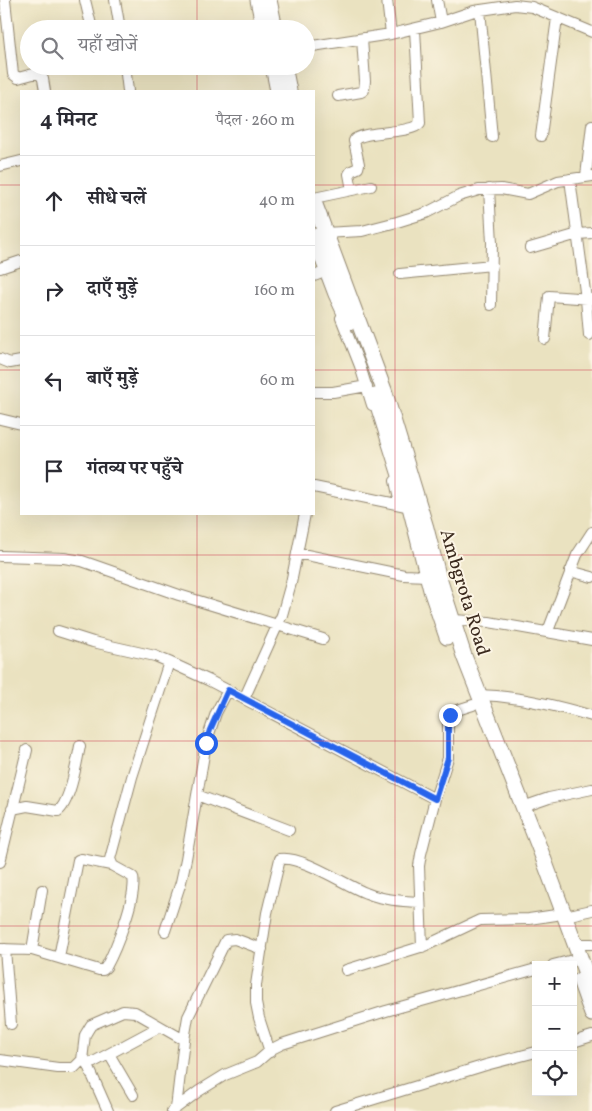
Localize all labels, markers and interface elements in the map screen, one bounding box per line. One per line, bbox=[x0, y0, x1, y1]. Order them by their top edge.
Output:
search box bbox=[20, 20, 315, 75]
text: यहाँ खोजें bbox=[78, 33, 137, 59]
icon: search bbox=[38, 34, 66, 62]
text: 4 मिनट bbox=[40, 106, 97, 135]
text: पैदल · 260 m bbox=[216, 110, 295, 132]
text: सीधे चलें bbox=[87, 186, 146, 212]
icon: ahead bbox=[40, 187, 68, 215]
text: 40 m bbox=[259, 190, 295, 212]
text: दाएँ मुड़ें bbox=[87, 276, 137, 302]
icon: right bbox=[40, 277, 68, 305]
text: 160 m bbox=[254, 280, 295, 302]
text: बाएँ मुड़ें bbox=[87, 366, 138, 392]
icon: left bbox=[40, 367, 68, 395]
text: 60 m bbox=[260, 370, 295, 392]
text: गंतव्य पर पहुँचे bbox=[87, 456, 182, 482]
icon: arrive bbox=[40, 457, 68, 485]
street label: Ambgrota Road bbox=[432, 526, 496, 659]
route end bbox=[439, 704, 462, 727]
route start bbox=[195, 732, 218, 755]
map controls bbox=[532, 961, 577, 1096]
button: + bbox=[532, 961, 577, 1006]
button: − bbox=[532, 1006, 577, 1051]
button: locate bbox=[532, 1051, 577, 1096]

